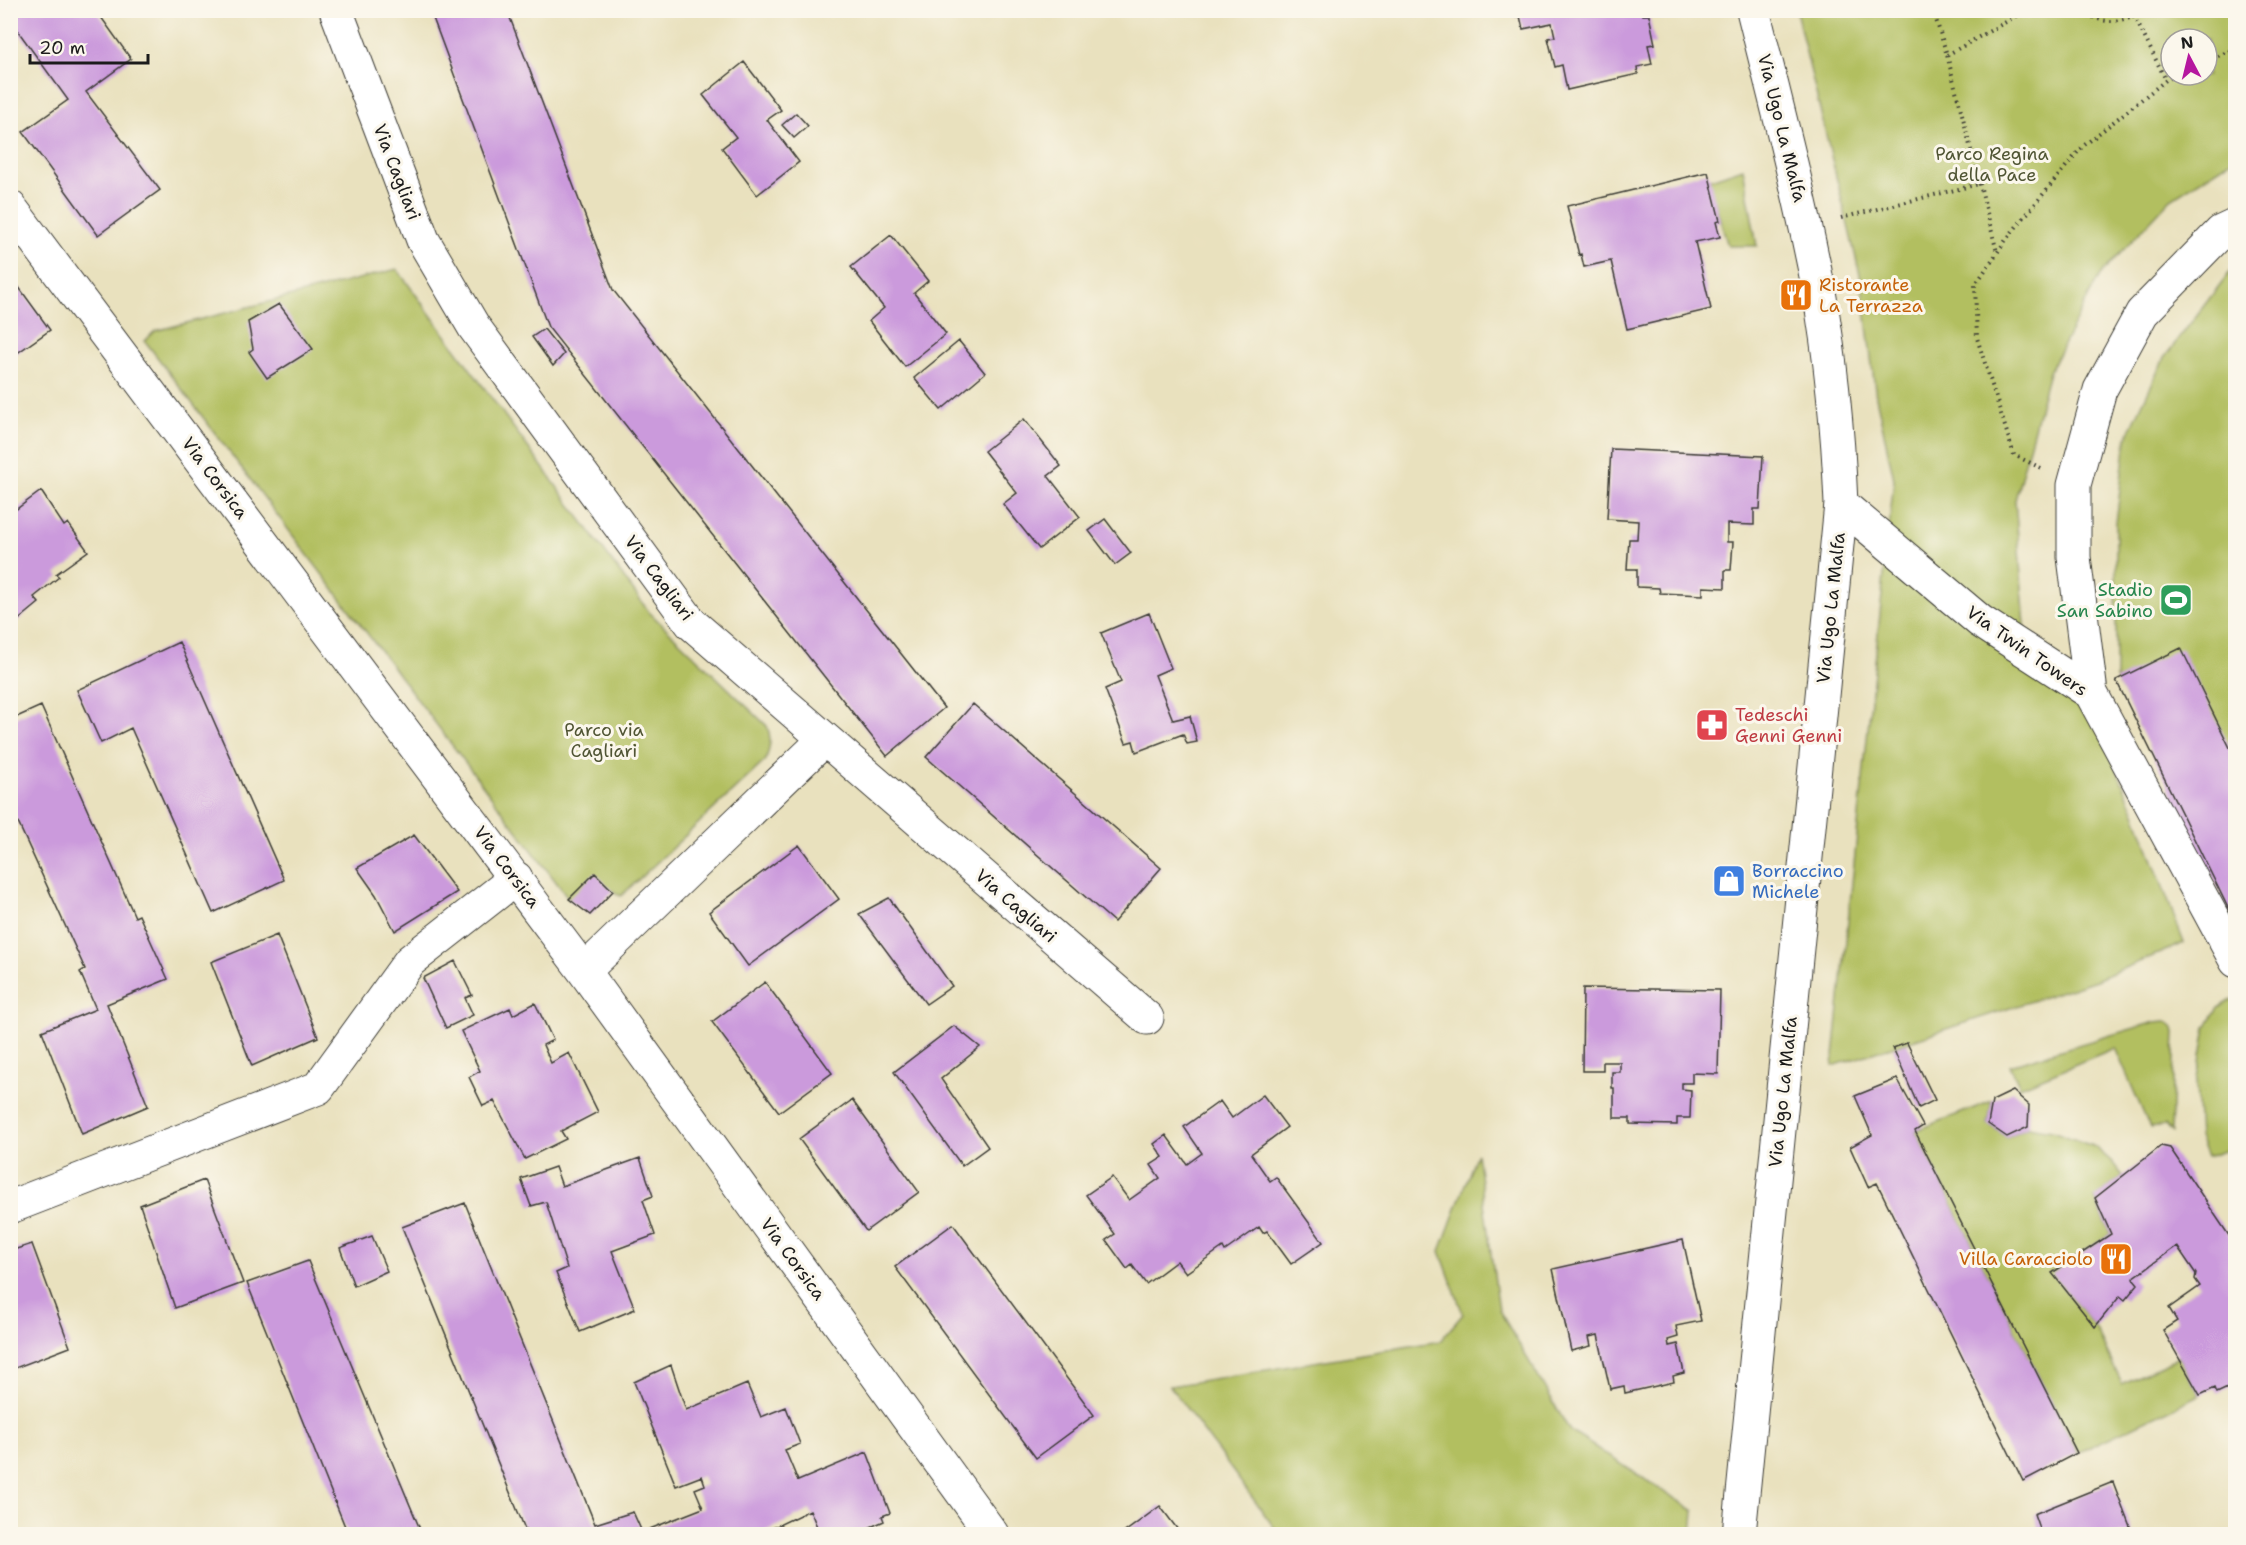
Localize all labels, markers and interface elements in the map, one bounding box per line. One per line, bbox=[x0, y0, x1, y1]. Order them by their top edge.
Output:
scale bar bbox=[30, 27, 148, 65]
north arrow bbox=[2159, 27, 2219, 87]
text: N bbox=[2180, 31, 2195, 54]
text: 20 m bbox=[39, 36, 85, 60]
street label: Via Ugo La Malfa bbox=[1752, 51, 1812, 205]
street label: Via Cagliari bbox=[368, 120, 426, 224]
park label: Parco Regina della Pace bbox=[1935, 142, 2049, 187]
place label: Ristorante La Terrazza bbox=[1819, 273, 1923, 318]
restaurant icon: Ristorante La Terrazza bbox=[1778, 277, 1814, 313]
street label: Via Corsica bbox=[176, 432, 254, 524]
street label: Via Cagliari bbox=[619, 530, 699, 626]
street label: Via Ugo La Malfa bbox=[1811, 531, 1851, 685]
place label: Stadio San Sabino bbox=[2057, 578, 2153, 623]
sports icon: Stadio San Sabino bbox=[2158, 582, 2194, 618]
street label: Via Twin Towers bbox=[1962, 600, 2092, 702]
place label: Tedeschi Genni Genni bbox=[1735, 703, 1842, 748]
pharmacy icon: Tedeschi Genni Genni bbox=[1694, 707, 1730, 743]
park label: Parco via Cagliari bbox=[564, 718, 644, 763]
street label: Via Corsica bbox=[468, 821, 546, 913]
place label: Borraccino Michele bbox=[1752, 859, 1844, 904]
shop icon: Borraccino Michele bbox=[1711, 863, 1747, 899]
street label: Via Cagliari bbox=[970, 864, 1062, 948]
street label: Via Ugo La Malfa bbox=[1763, 1015, 1803, 1169]
street label: Via Corsica bbox=[755, 1213, 831, 1305]
restaurant icon: Villa Caracciolo bbox=[2098, 1241, 2134, 1277]
place label: Villa Caracciolo bbox=[1959, 1247, 2093, 1271]

